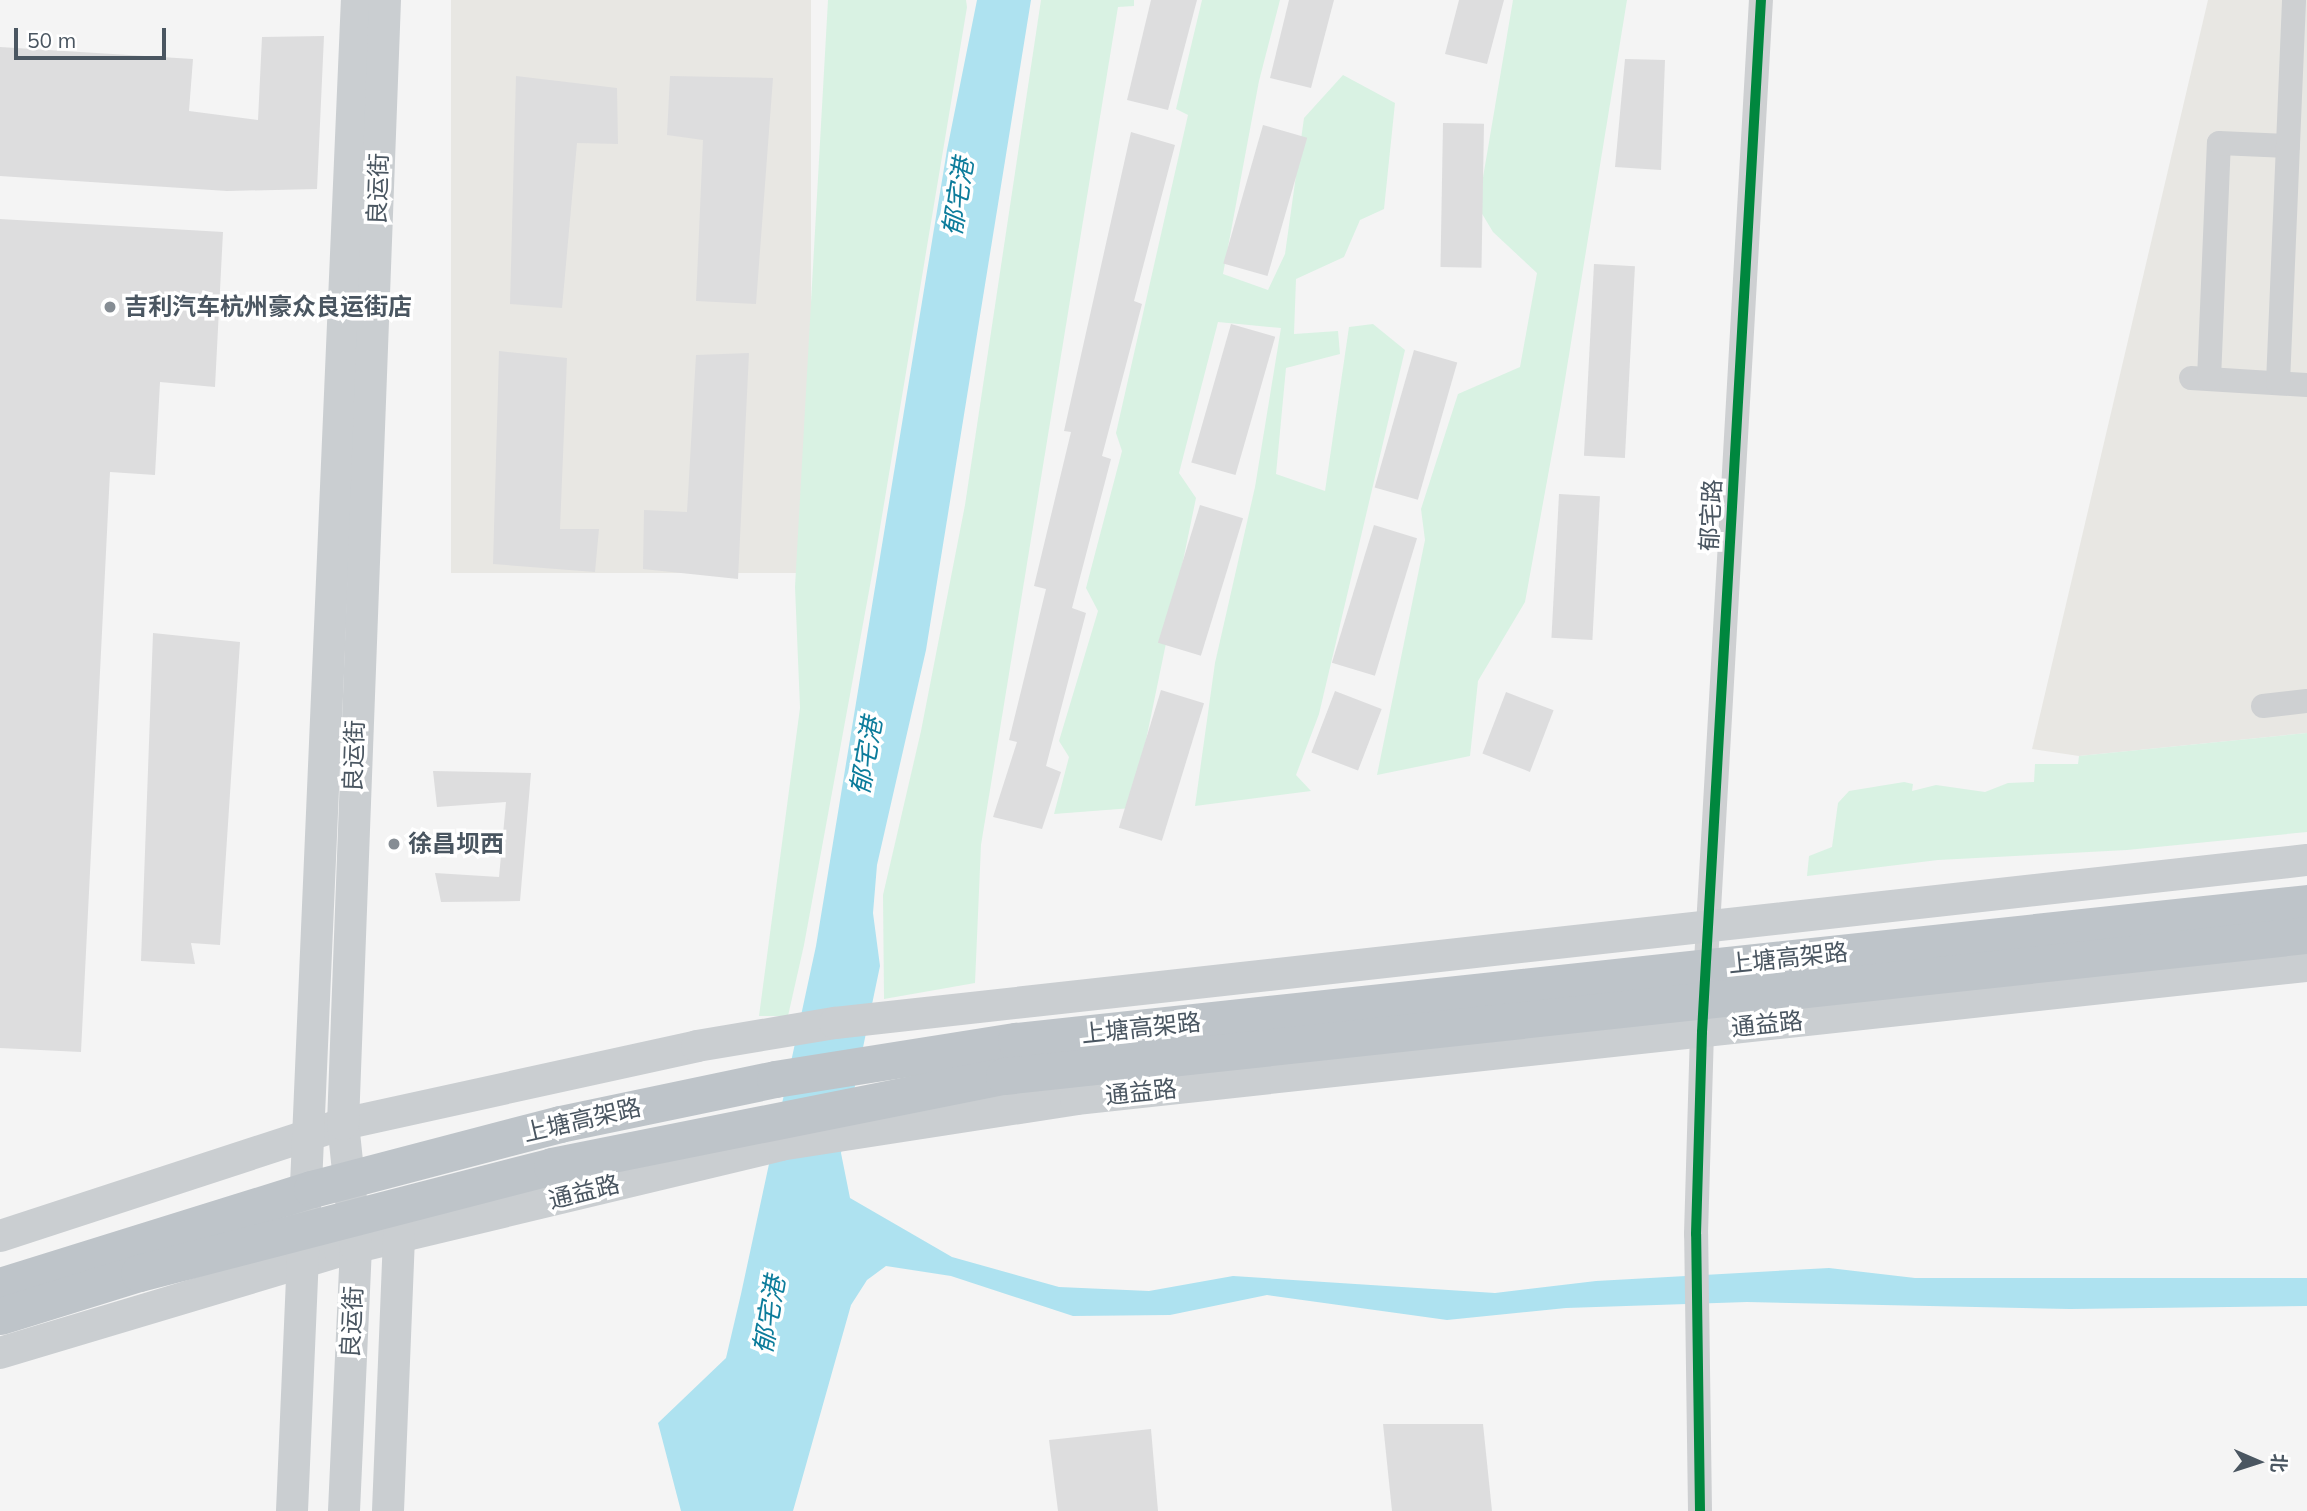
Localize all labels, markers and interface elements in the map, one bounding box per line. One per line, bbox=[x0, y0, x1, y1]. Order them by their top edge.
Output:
scale bar bbox=[18, 14, 170, 58]
text: 50 m bbox=[27, 27, 76, 53]
street label: 良运街 bbox=[362, 153, 394, 225]
water label: 郁宅港 bbox=[936, 156, 980, 238]
place label: 吉利汽车杭州豪众良运街店 bbox=[124, 293, 412, 321]
marker: 吉利汽车杭州豪众良运街店 bbox=[102, 299, 118, 315]
street label: 郁宅路 bbox=[1695, 478, 1727, 552]
water label: 郁宅港 bbox=[844, 715, 888, 797]
street label: 良运街 bbox=[338, 720, 370, 792]
place label: 徐昌坝西 bbox=[408, 830, 504, 858]
marker: 徐昌坝西 bbox=[386, 836, 402, 852]
street label: 上塘高架路 bbox=[1727, 937, 1849, 979]
street label: 通益路 bbox=[1730, 1006, 1804, 1042]
street label: 上塘高架路 bbox=[1080, 1007, 1202, 1049]
street label: 通益路 bbox=[1104, 1074, 1178, 1110]
street label: 上塘高架路 bbox=[520, 1092, 644, 1148]
street label: 通益路 bbox=[546, 1169, 622, 1215]
water label: 郁宅港 bbox=[747, 1274, 791, 1356]
street label: 良运街 bbox=[336, 1285, 368, 1359]
north arrow bbox=[2223, 1427, 2293, 1497]
text: 北 bbox=[2266, 1453, 2291, 1473]

